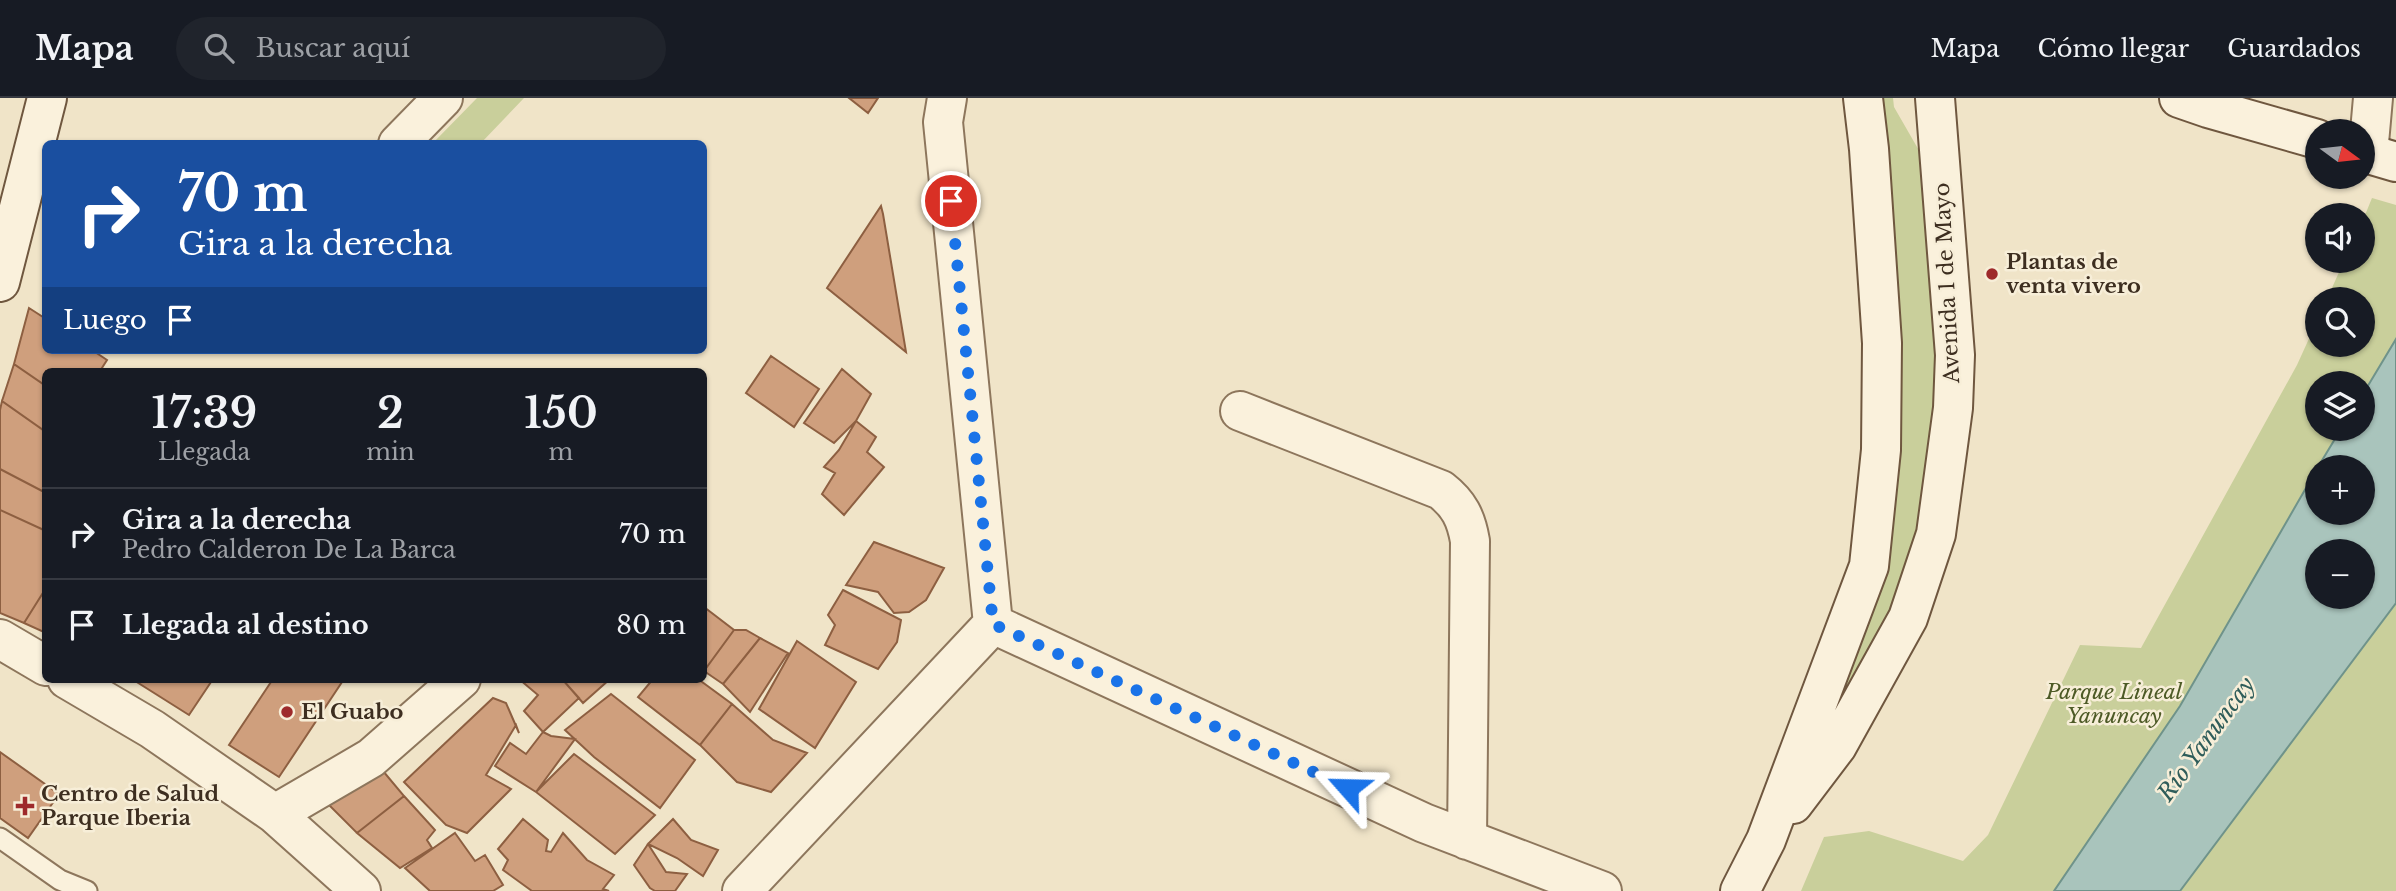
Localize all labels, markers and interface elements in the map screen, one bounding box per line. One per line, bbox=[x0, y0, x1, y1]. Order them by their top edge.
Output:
search box bbox=[176, 17, 666, 80]
text: Mapa bbox=[35, 28, 134, 69]
icon: search bbox=[200, 29, 238, 67]
text: Buscar aquí bbox=[256, 32, 410, 64]
text: Mapa bbox=[1930, 34, 1999, 63]
text: Cómo llegar bbox=[2037, 34, 2189, 63]
text: Guardados bbox=[2227, 34, 2361, 63]
north arrow bbox=[2305, 119, 2375, 189]
map controls bbox=[2305, 119, 2375, 609]
text: 70 m bbox=[178, 163, 308, 224]
icon: right bbox=[63, 168, 154, 259]
pin bbox=[921, 171, 981, 231]
icon: arrive bbox=[932, 182, 970, 220]
street label: Avenida 1 de Mayo bbox=[1929, 182, 1965, 385]
button: sound bbox=[2305, 203, 2375, 273]
text: Gira a la derecha bbox=[178, 224, 452, 264]
place label: Plantas de venta vivero bbox=[2006, 249, 2141, 299]
marker: Plantas de venta vivero bbox=[1984, 266, 2000, 282]
button: search bbox=[2305, 287, 2375, 357]
icon: arrive bbox=[161, 301, 199, 339]
text: Luego bbox=[63, 304, 147, 336]
button: layers bbox=[2305, 371, 2375, 441]
text: 17:39 bbox=[151, 387, 257, 439]
text: 2 bbox=[377, 387, 404, 439]
text: 150 bbox=[524, 387, 598, 439]
text: Llegada bbox=[158, 438, 250, 466]
text: min bbox=[366, 438, 415, 466]
text: m bbox=[549, 438, 573, 466]
button: + bbox=[2305, 455, 2375, 525]
text: Gira a la derecha bbox=[122, 504, 351, 536]
icon: right bbox=[63, 515, 101, 553]
text: 70 m bbox=[619, 518, 686, 550]
text: Pedro Calderon De La Barca bbox=[122, 536, 456, 564]
button: − bbox=[2305, 539, 2375, 609]
icon: arrive bbox=[63, 606, 101, 644]
text: Llegada al destino bbox=[122, 609, 369, 641]
text: 80 m bbox=[616, 609, 686, 641]
water label: Río Yanuncay bbox=[2151, 671, 2261, 807]
park label: Parque Lineal Yanuncay bbox=[2045, 679, 2183, 729]
place label: El Guabo bbox=[301, 699, 404, 725]
marker: El Guabo bbox=[279, 704, 295, 720]
position arrow bbox=[1311, 751, 1385, 825]
place label: Centro de Salud Parque Iberia bbox=[41, 781, 219, 831]
marker: Centro de Salud Parque Iberia bbox=[15, 796, 35, 816]

